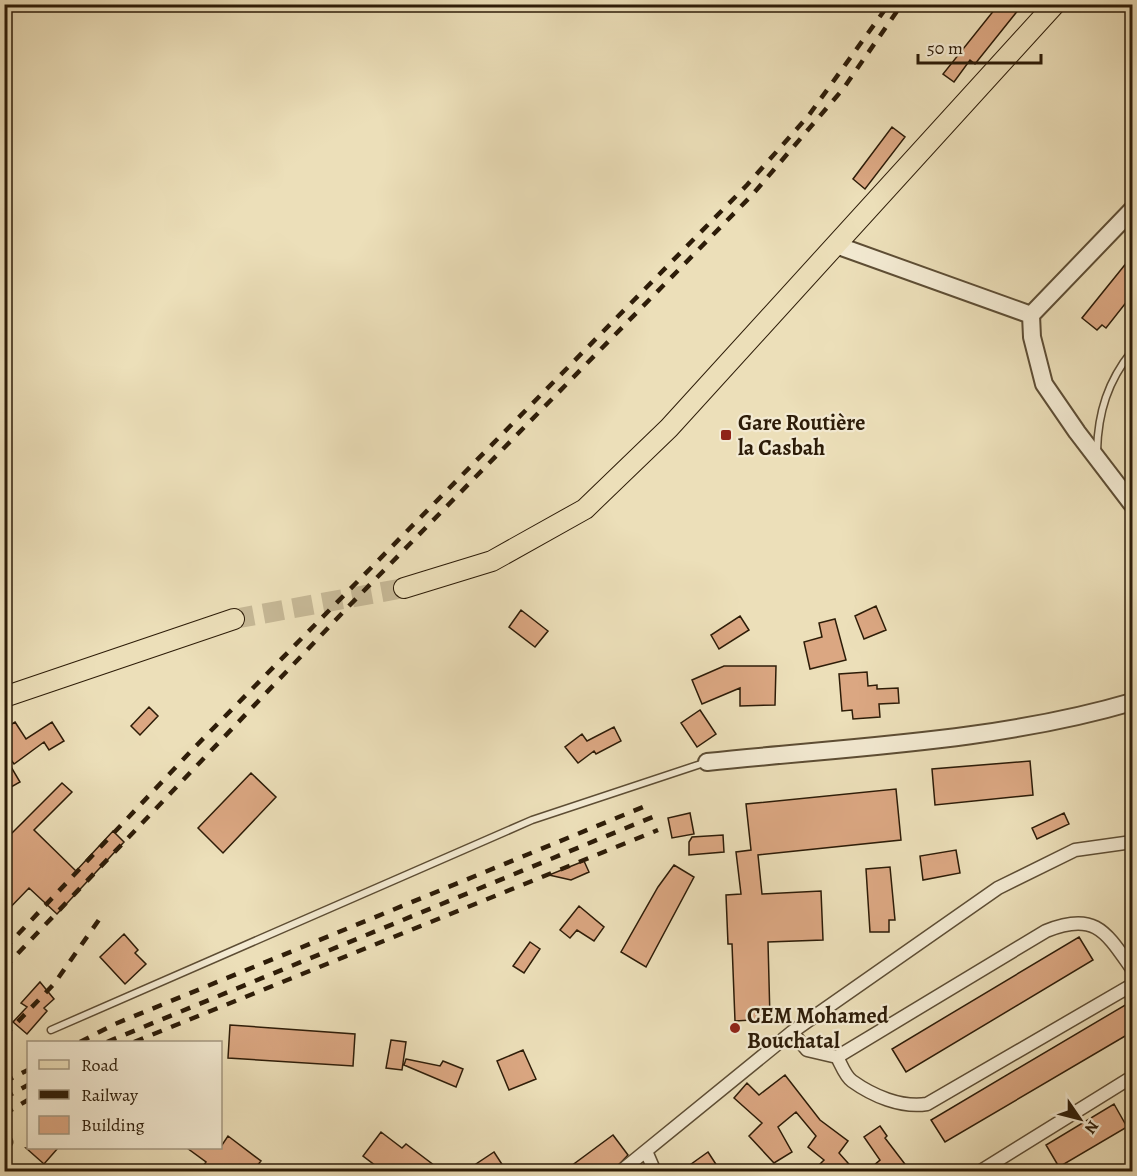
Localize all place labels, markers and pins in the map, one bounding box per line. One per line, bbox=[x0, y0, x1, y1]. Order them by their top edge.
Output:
place label: Gare Routière la Casbah bbox=[738, 408, 865, 463]
marker: Gare Routière la Casbah bbox=[719, 428, 733, 442]
place label: CEM Mohamed Bouchatal bbox=[747, 1001, 889, 1056]
marker: CEM Mohamed Bouchatal bbox=[728, 1021, 742, 1035]

